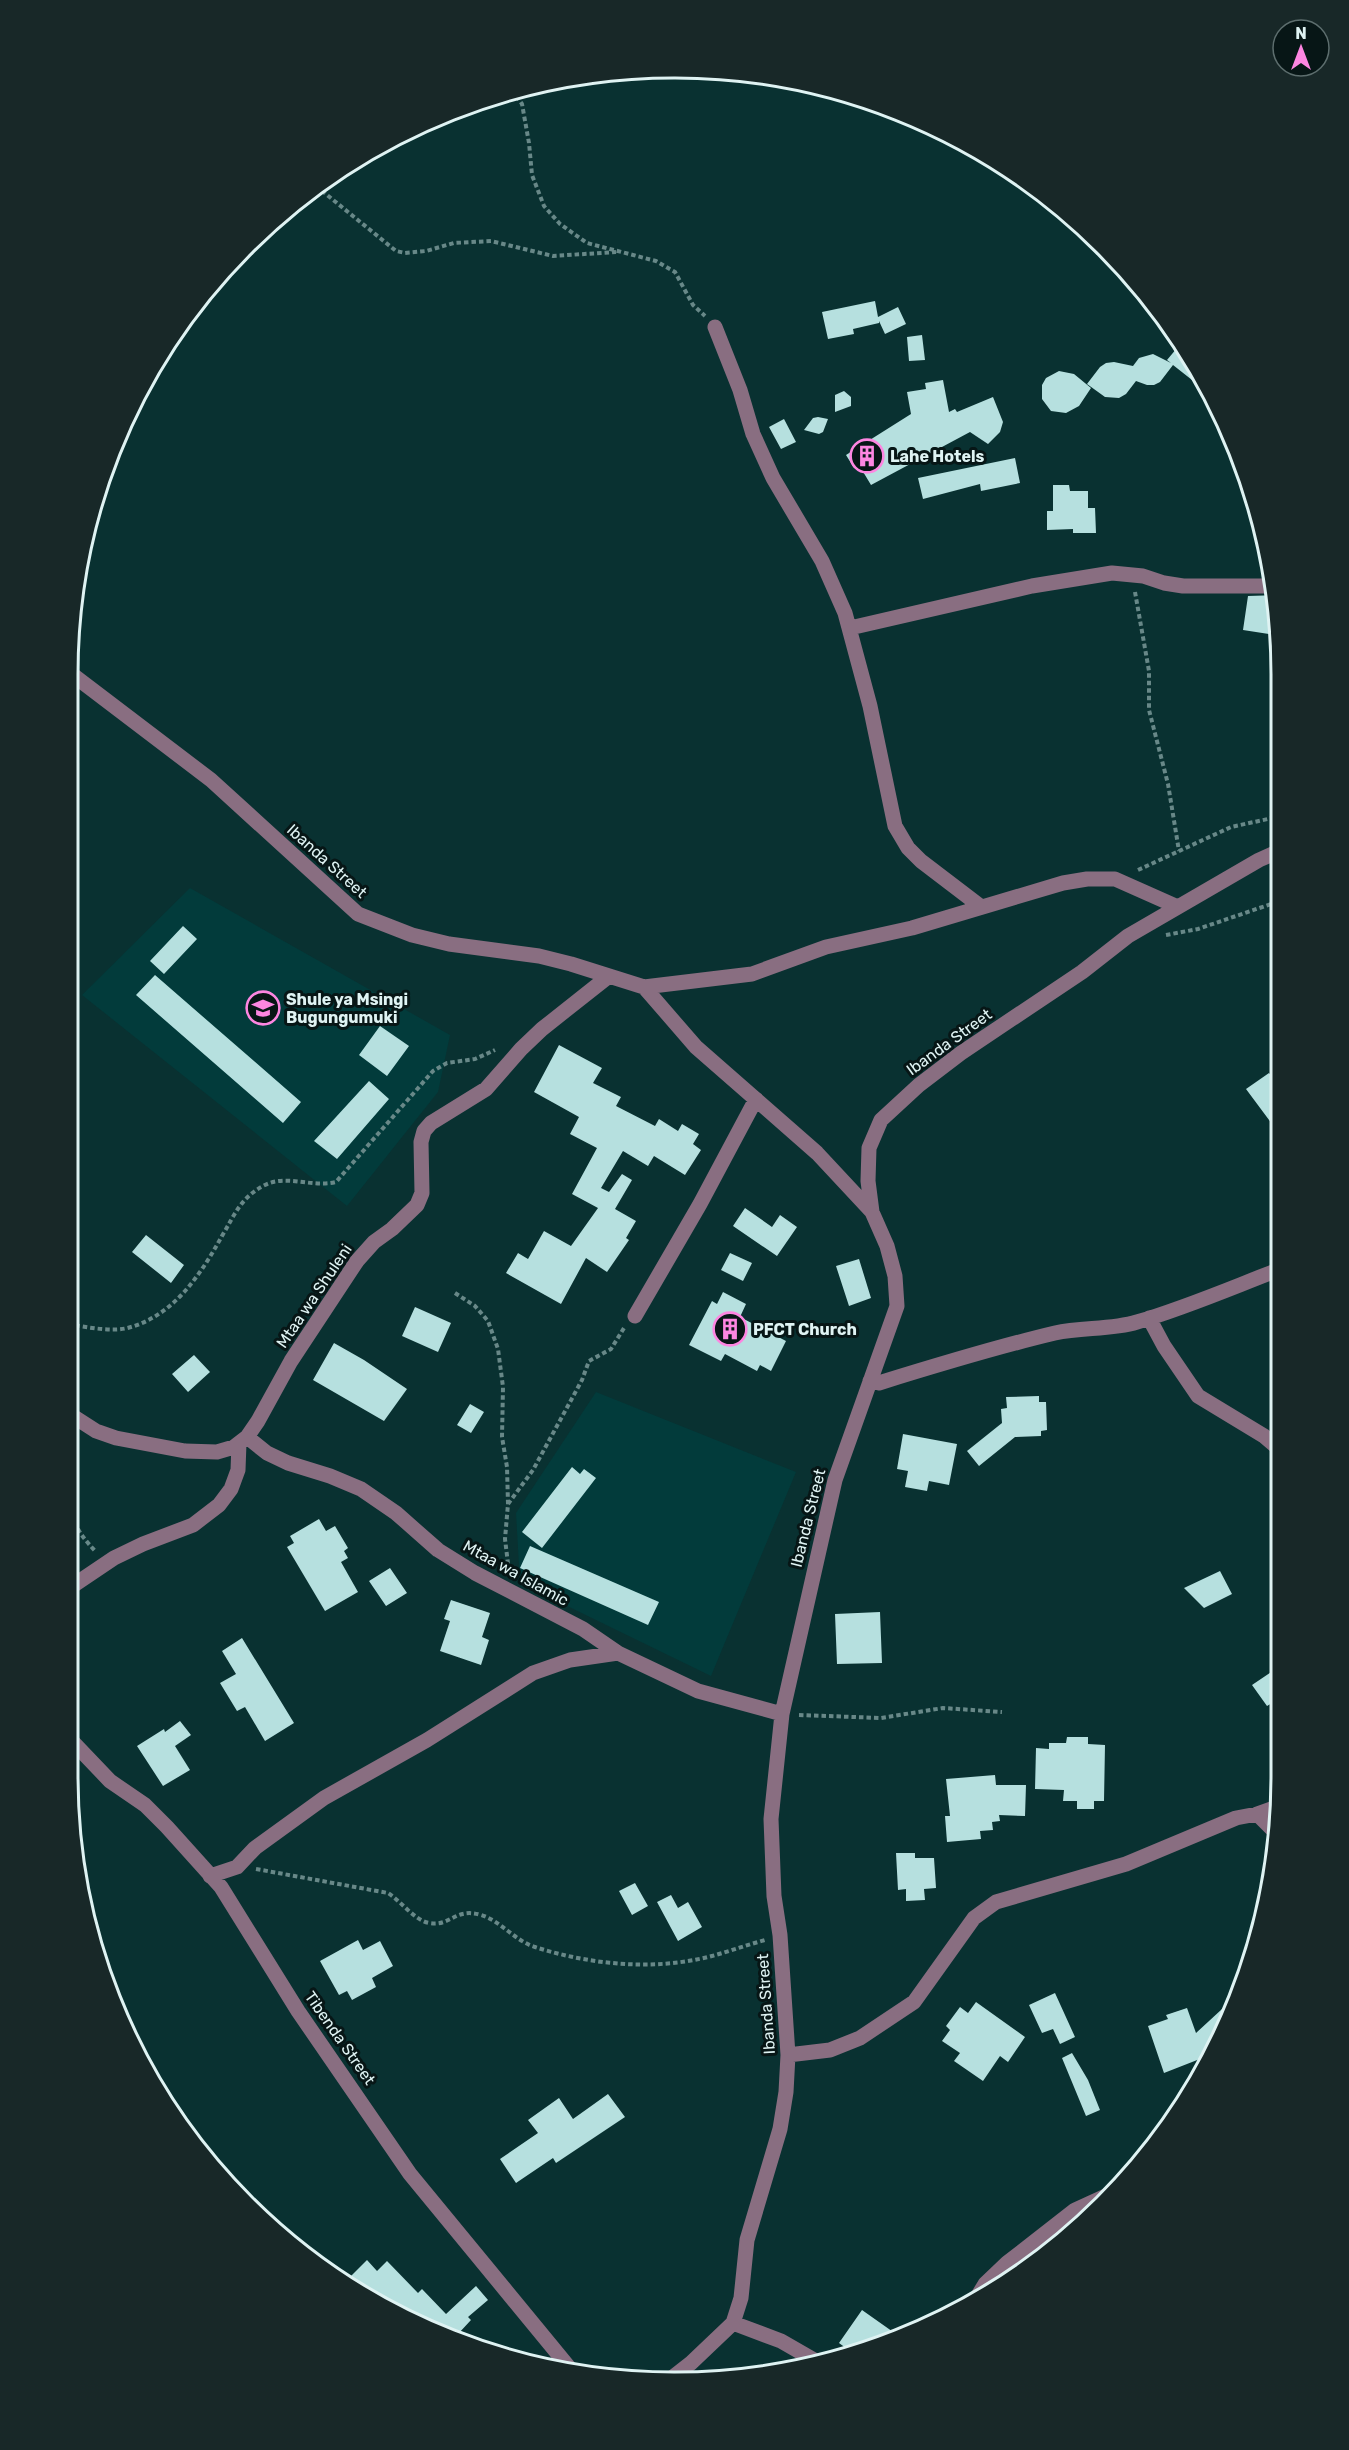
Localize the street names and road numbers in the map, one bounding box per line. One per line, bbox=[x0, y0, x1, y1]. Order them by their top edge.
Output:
street label: Ibanda Street bbox=[283, 820, 371, 902]
street label: Ibanda Street bbox=[903, 1005, 995, 1079]
street label: Mtaa wa Shuleni bbox=[272, 1240, 356, 1352]
street label: Ibanda Street bbox=[787, 1467, 829, 1569]
street label: Mtaa wa Islamic bbox=[460, 1536, 572, 1610]
street label: Ibanda Street bbox=[753, 1953, 779, 2055]
street label: Tibenda Street bbox=[301, 1988, 379, 2088]

